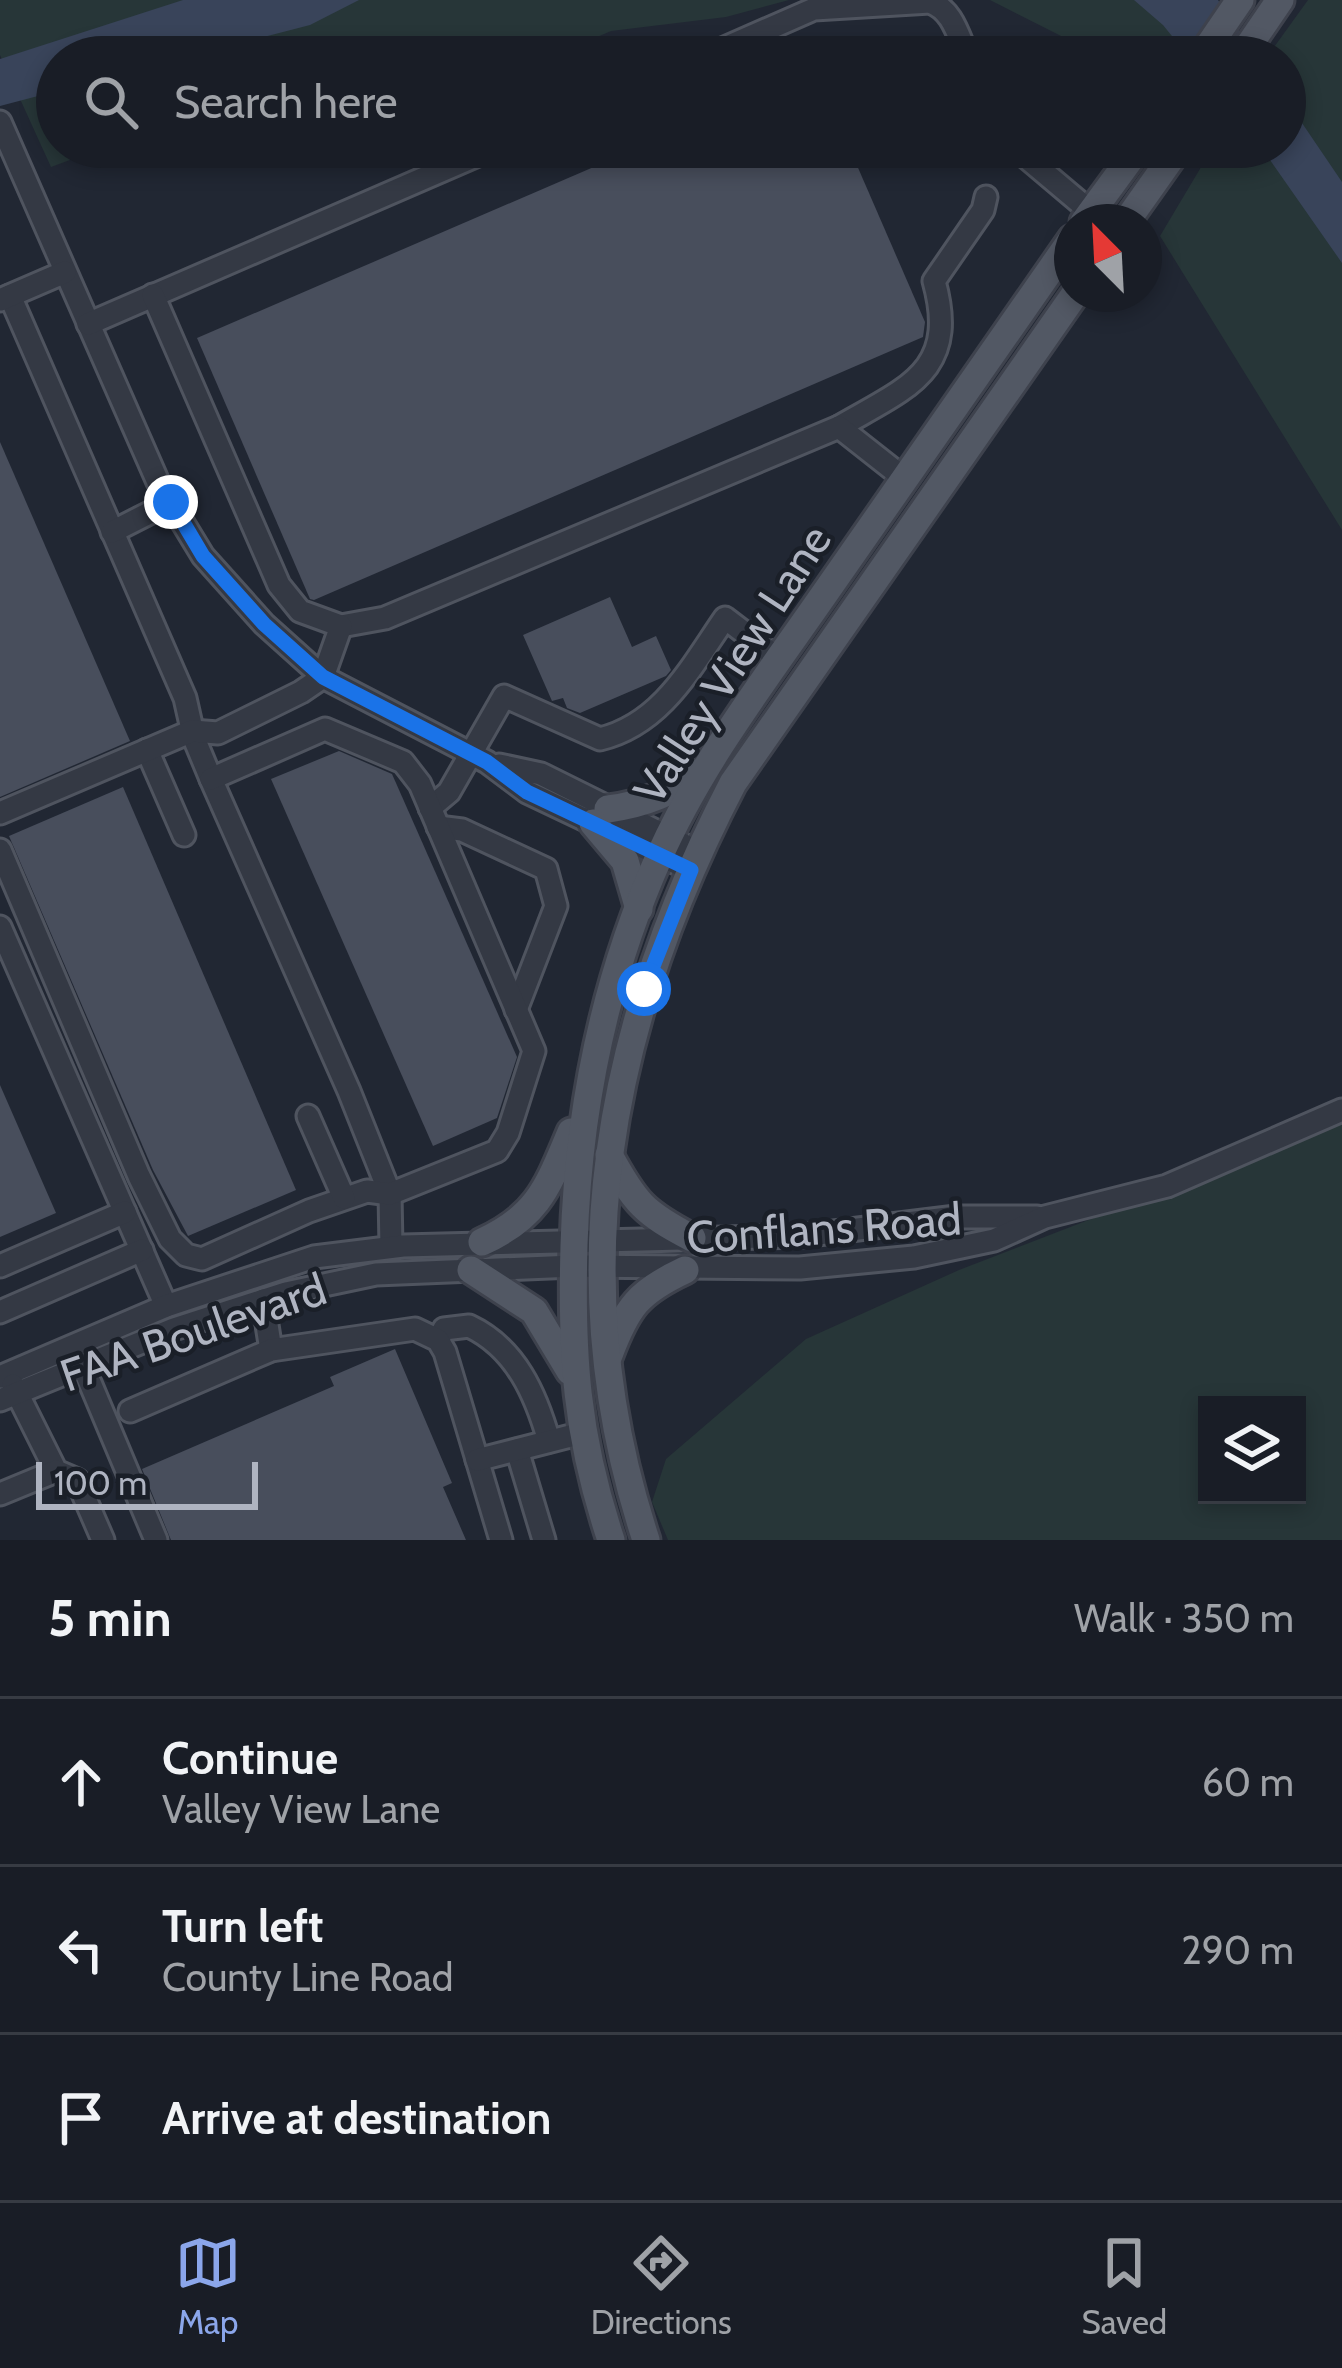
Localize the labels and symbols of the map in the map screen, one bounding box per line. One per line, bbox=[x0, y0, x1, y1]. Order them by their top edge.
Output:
north arrow bbox=[1054, 204, 1162, 312]
route end bbox=[144, 475, 198, 529]
street label: Valley View Lane bbox=[622, 515, 842, 813]
route start bbox=[617, 962, 671, 1016]
street label: Conflans Road bbox=[685, 1191, 963, 1265]
street label: FAA Boulevard bbox=[53, 1261, 333, 1403]
scale bar bbox=[36, 1456, 258, 1509]

